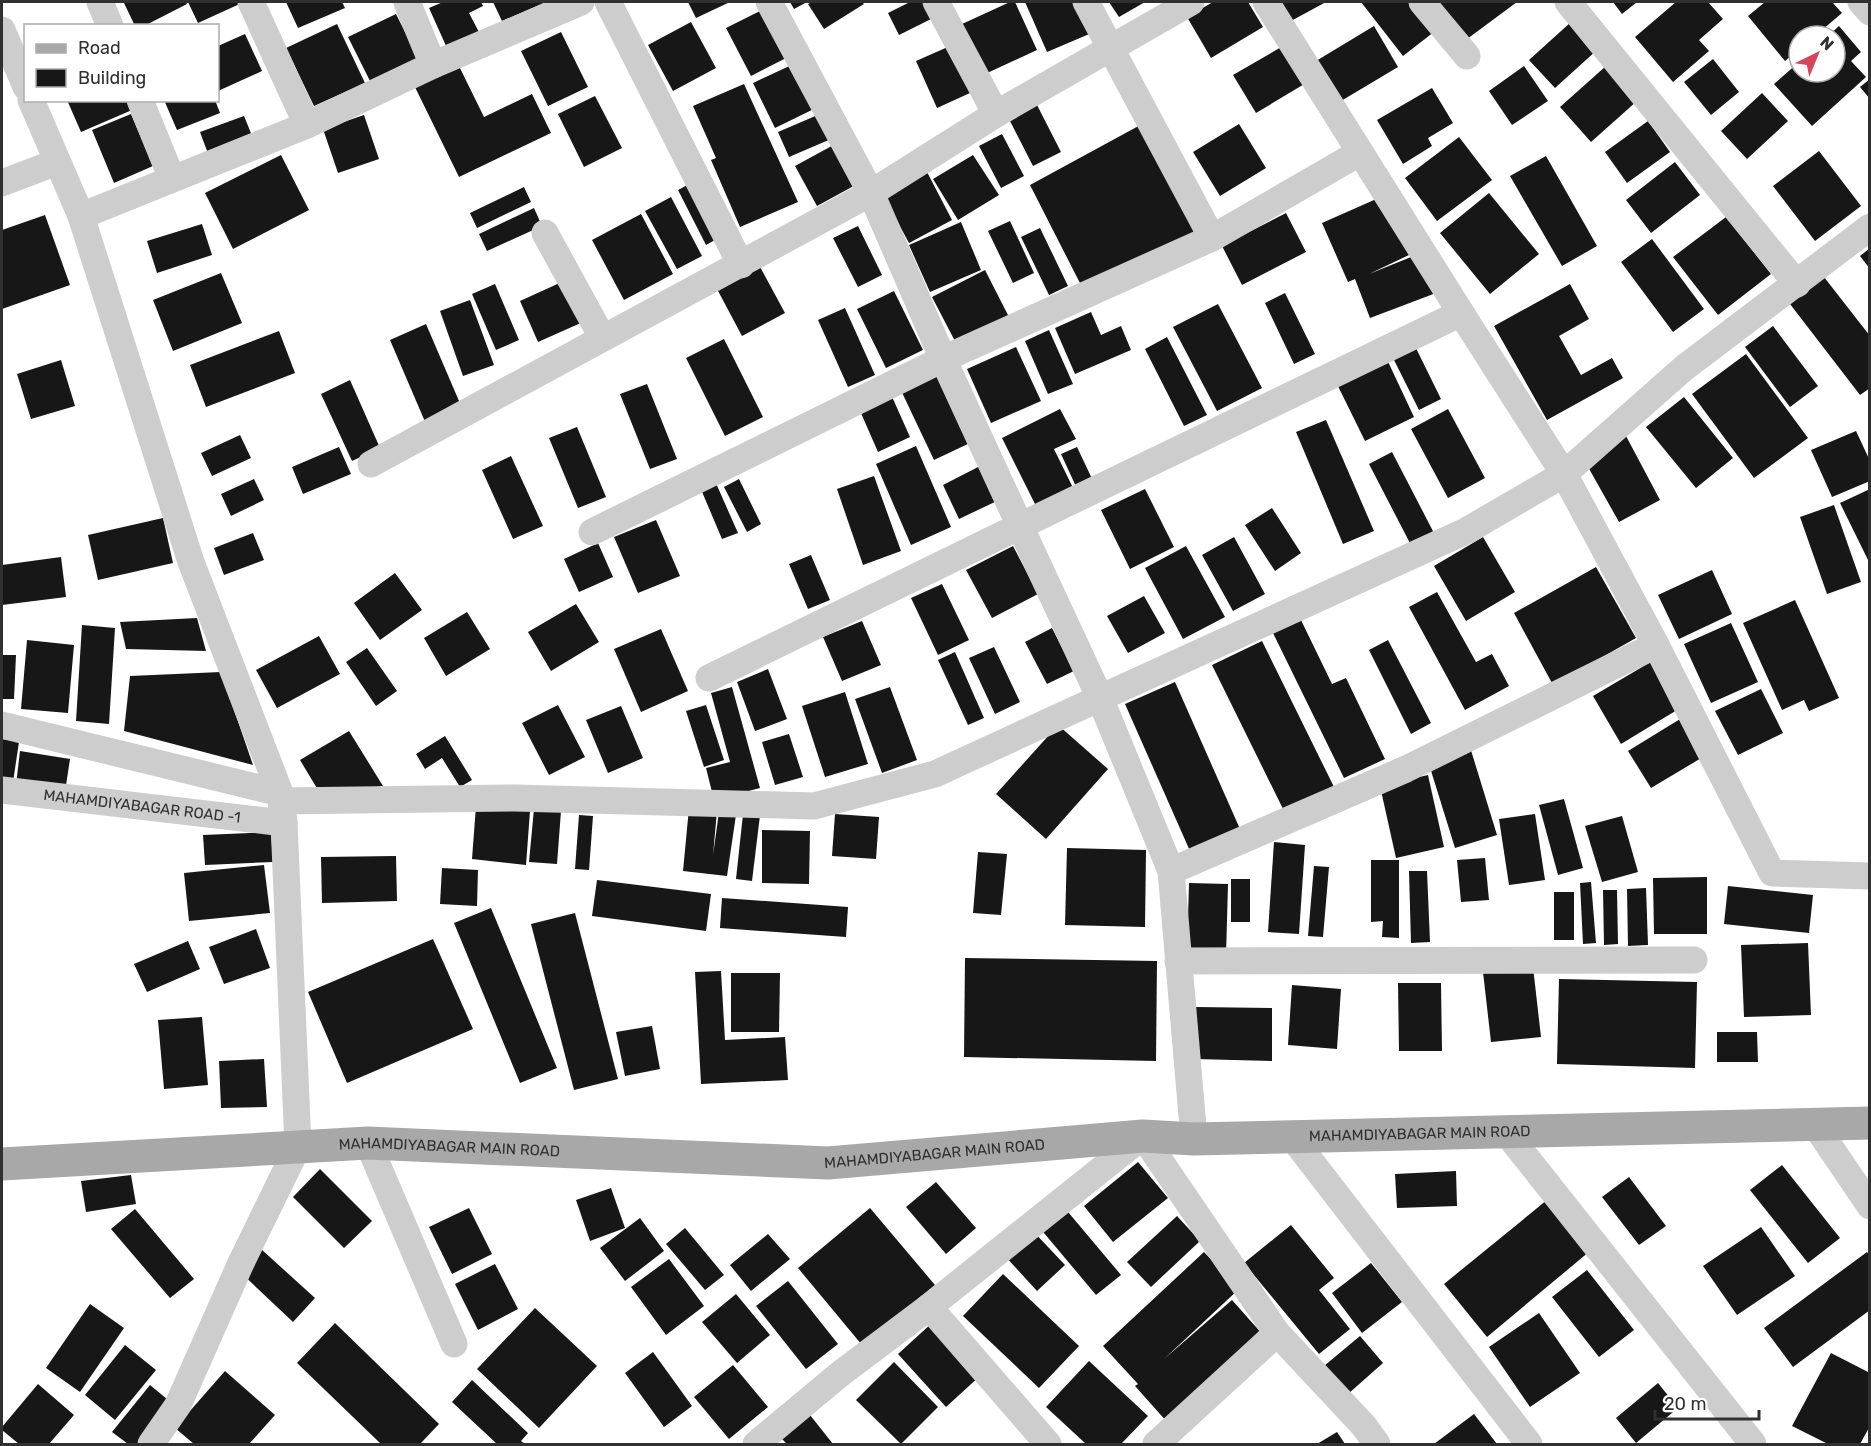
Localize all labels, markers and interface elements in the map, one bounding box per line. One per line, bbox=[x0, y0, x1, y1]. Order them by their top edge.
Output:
legend bbox=[24, 24, 219, 102]
north arrow bbox=[1787, 24, 1847, 84]
text: N bbox=[1816, 33, 1838, 54]
text: Road bbox=[78, 37, 121, 59]
text: Building bbox=[78, 67, 146, 89]
street label: MAHAMDIYABAGAR ROAD -1 bbox=[43, 786, 242, 827]
street label: MAHAMDIYABAGAR MAIN ROAD bbox=[1309, 1122, 1531, 1145]
street label: MAHAMDIYABAGAR MAIN ROAD bbox=[338, 1134, 560, 1160]
street label: MAHAMDIYABAGAR MAIN ROAD bbox=[823, 1135, 1046, 1172]
scale bar bbox=[1655, 1383, 1758, 1421]
text: 20 m bbox=[1664, 1393, 1706, 1415]

